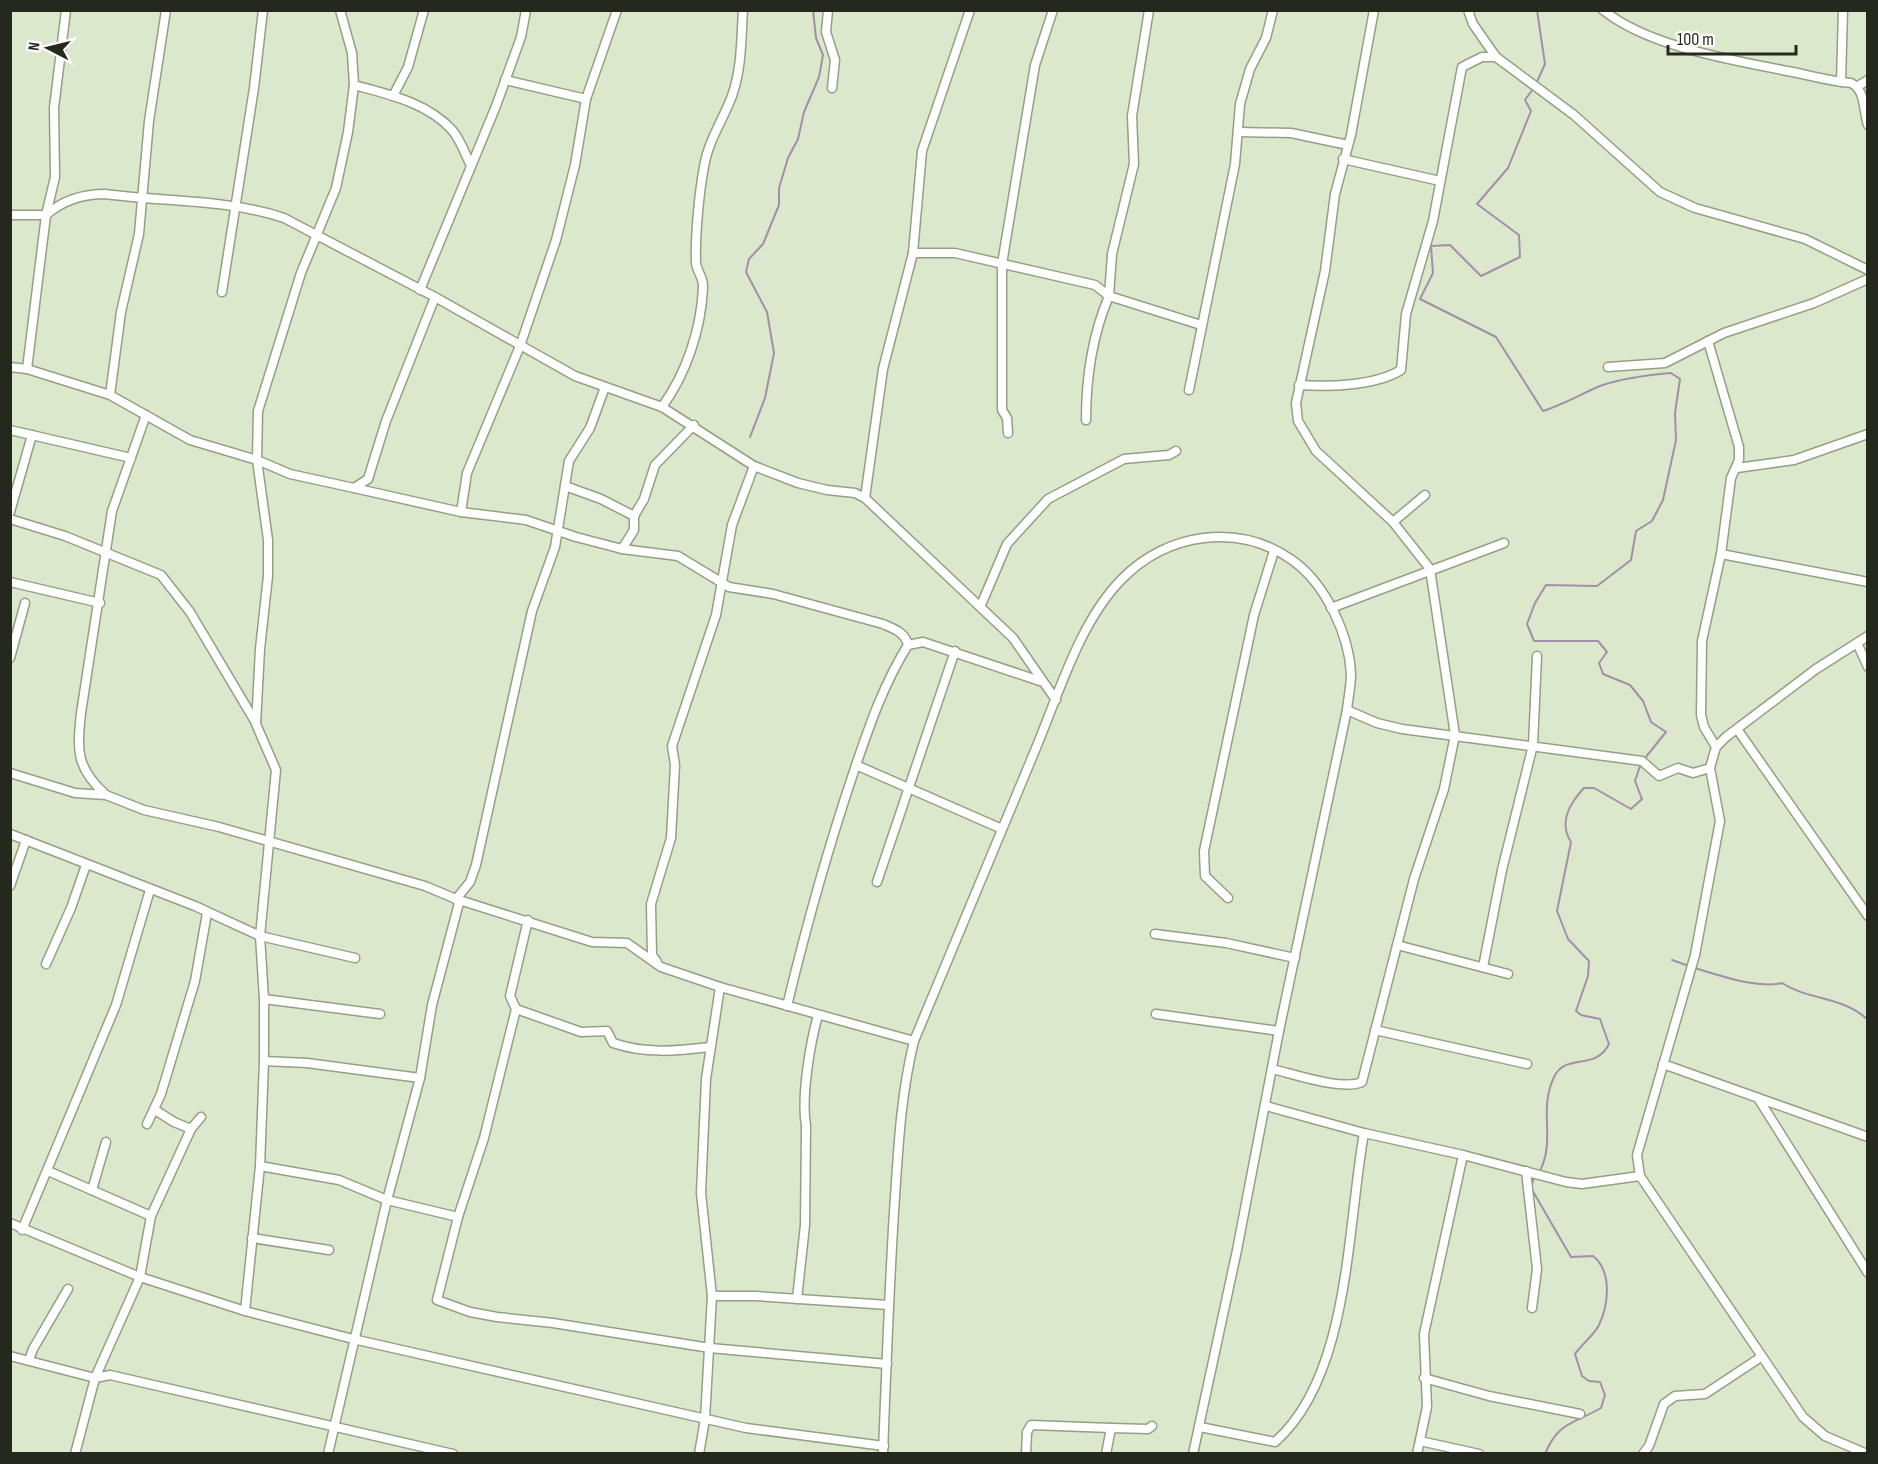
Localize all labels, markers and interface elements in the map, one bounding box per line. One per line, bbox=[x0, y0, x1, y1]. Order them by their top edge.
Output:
north arrow bbox=[18, 18, 78, 78]
scale bar bbox=[1668, 18, 1796, 56]
text: 100 m bbox=[1677, 29, 1714, 50]
text: N bbox=[25, 41, 45, 52]

